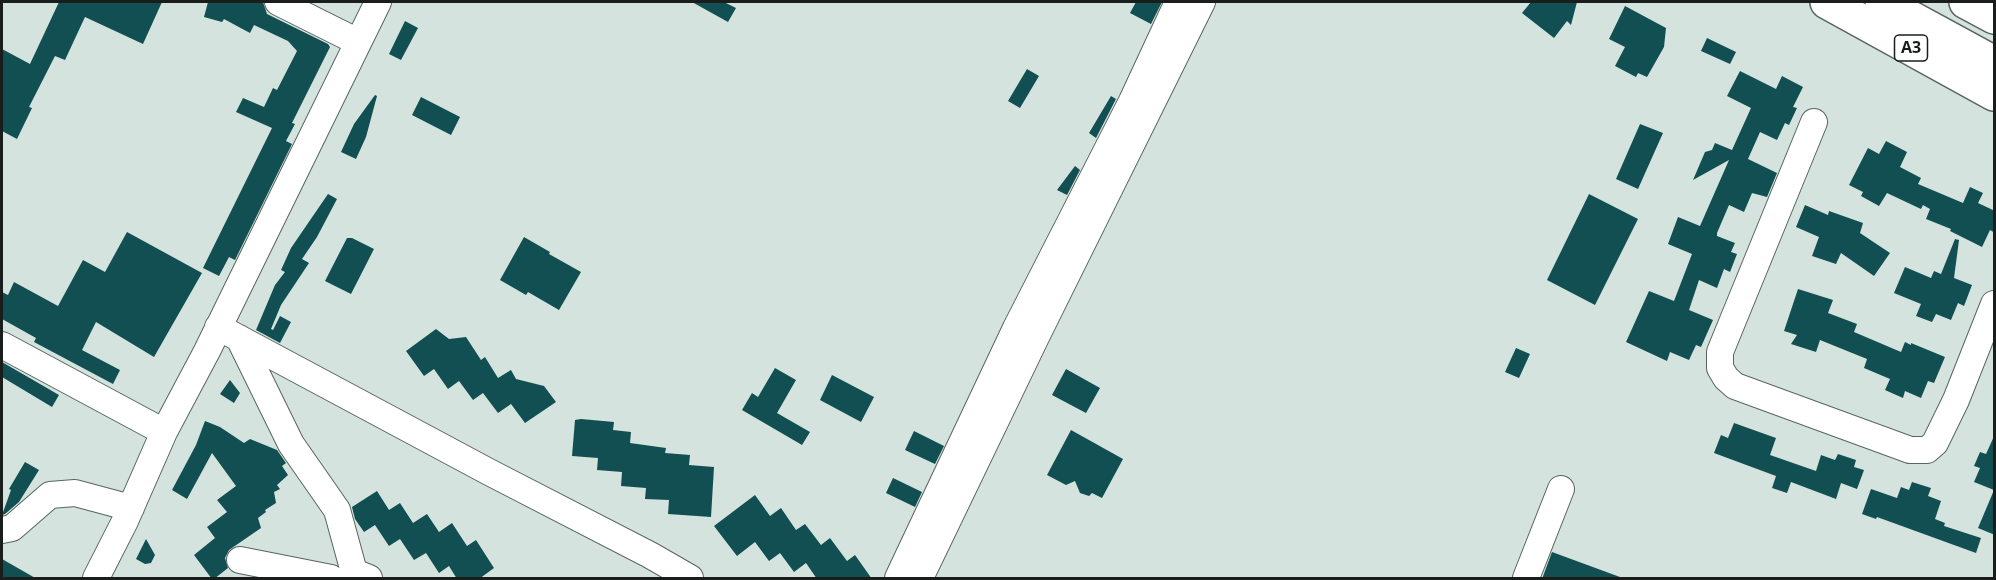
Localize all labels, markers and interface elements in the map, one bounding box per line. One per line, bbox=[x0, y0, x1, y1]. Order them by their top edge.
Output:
road number: A3 bbox=[1894, 35, 1928, 61]

